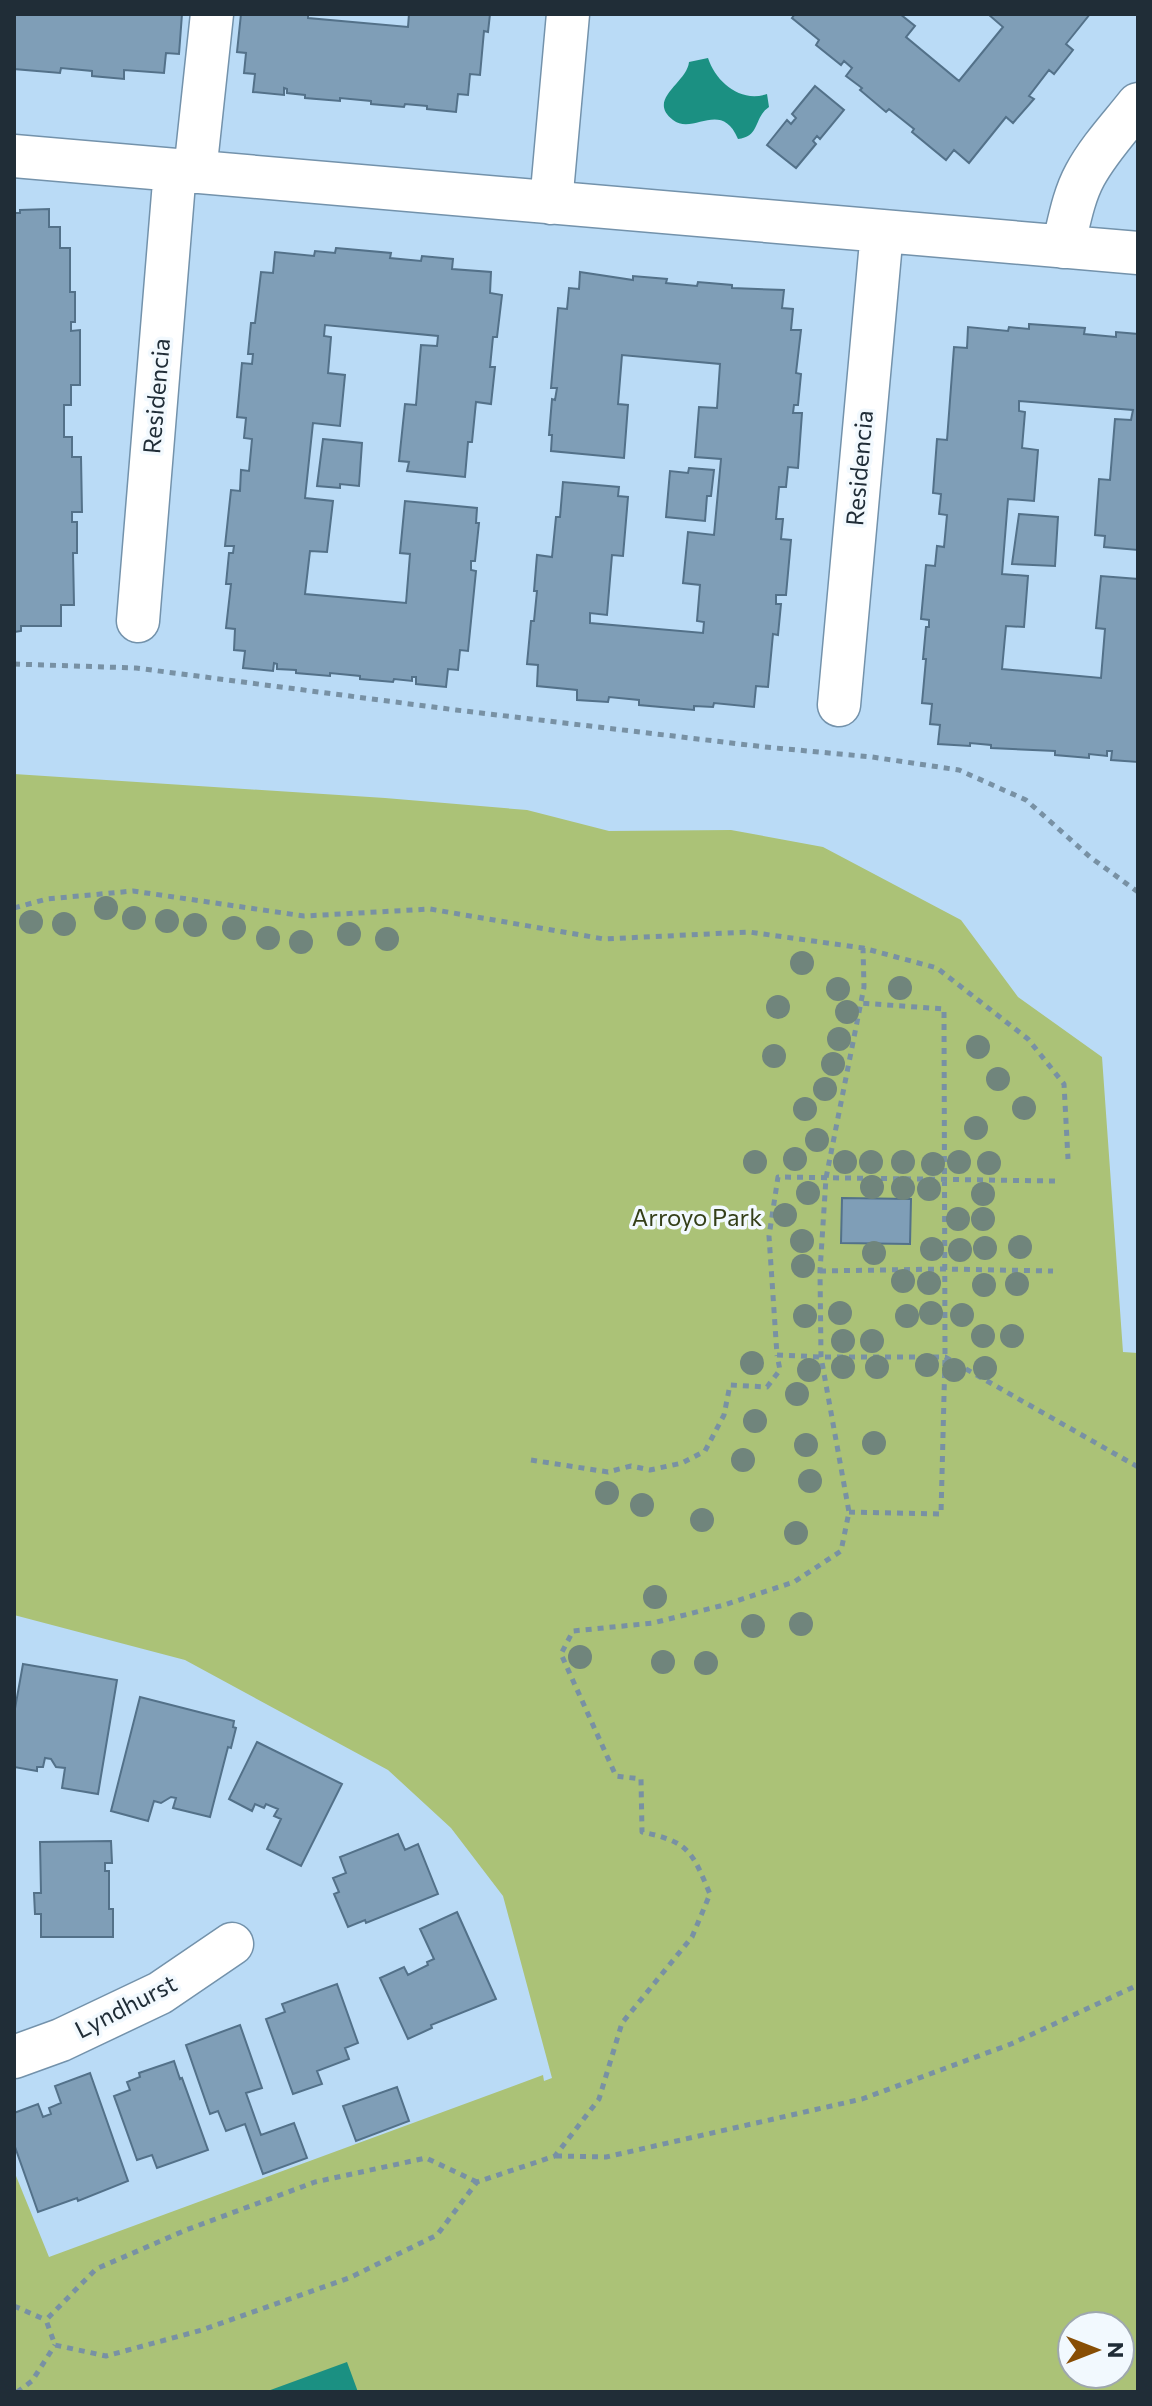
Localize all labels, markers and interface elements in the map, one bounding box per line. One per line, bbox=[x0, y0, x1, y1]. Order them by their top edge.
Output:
street label: Residencia bbox=[136, 337, 175, 455]
street label: Residencia bbox=[839, 409, 878, 527]
park label: Arroyo Park bbox=[632, 1202, 762, 1231]
street label: Lyndhurst bbox=[70, 1968, 181, 2044]
north arrow bbox=[1056, 2310, 1136, 2390]
text: N bbox=[1103, 2342, 1130, 2358]

